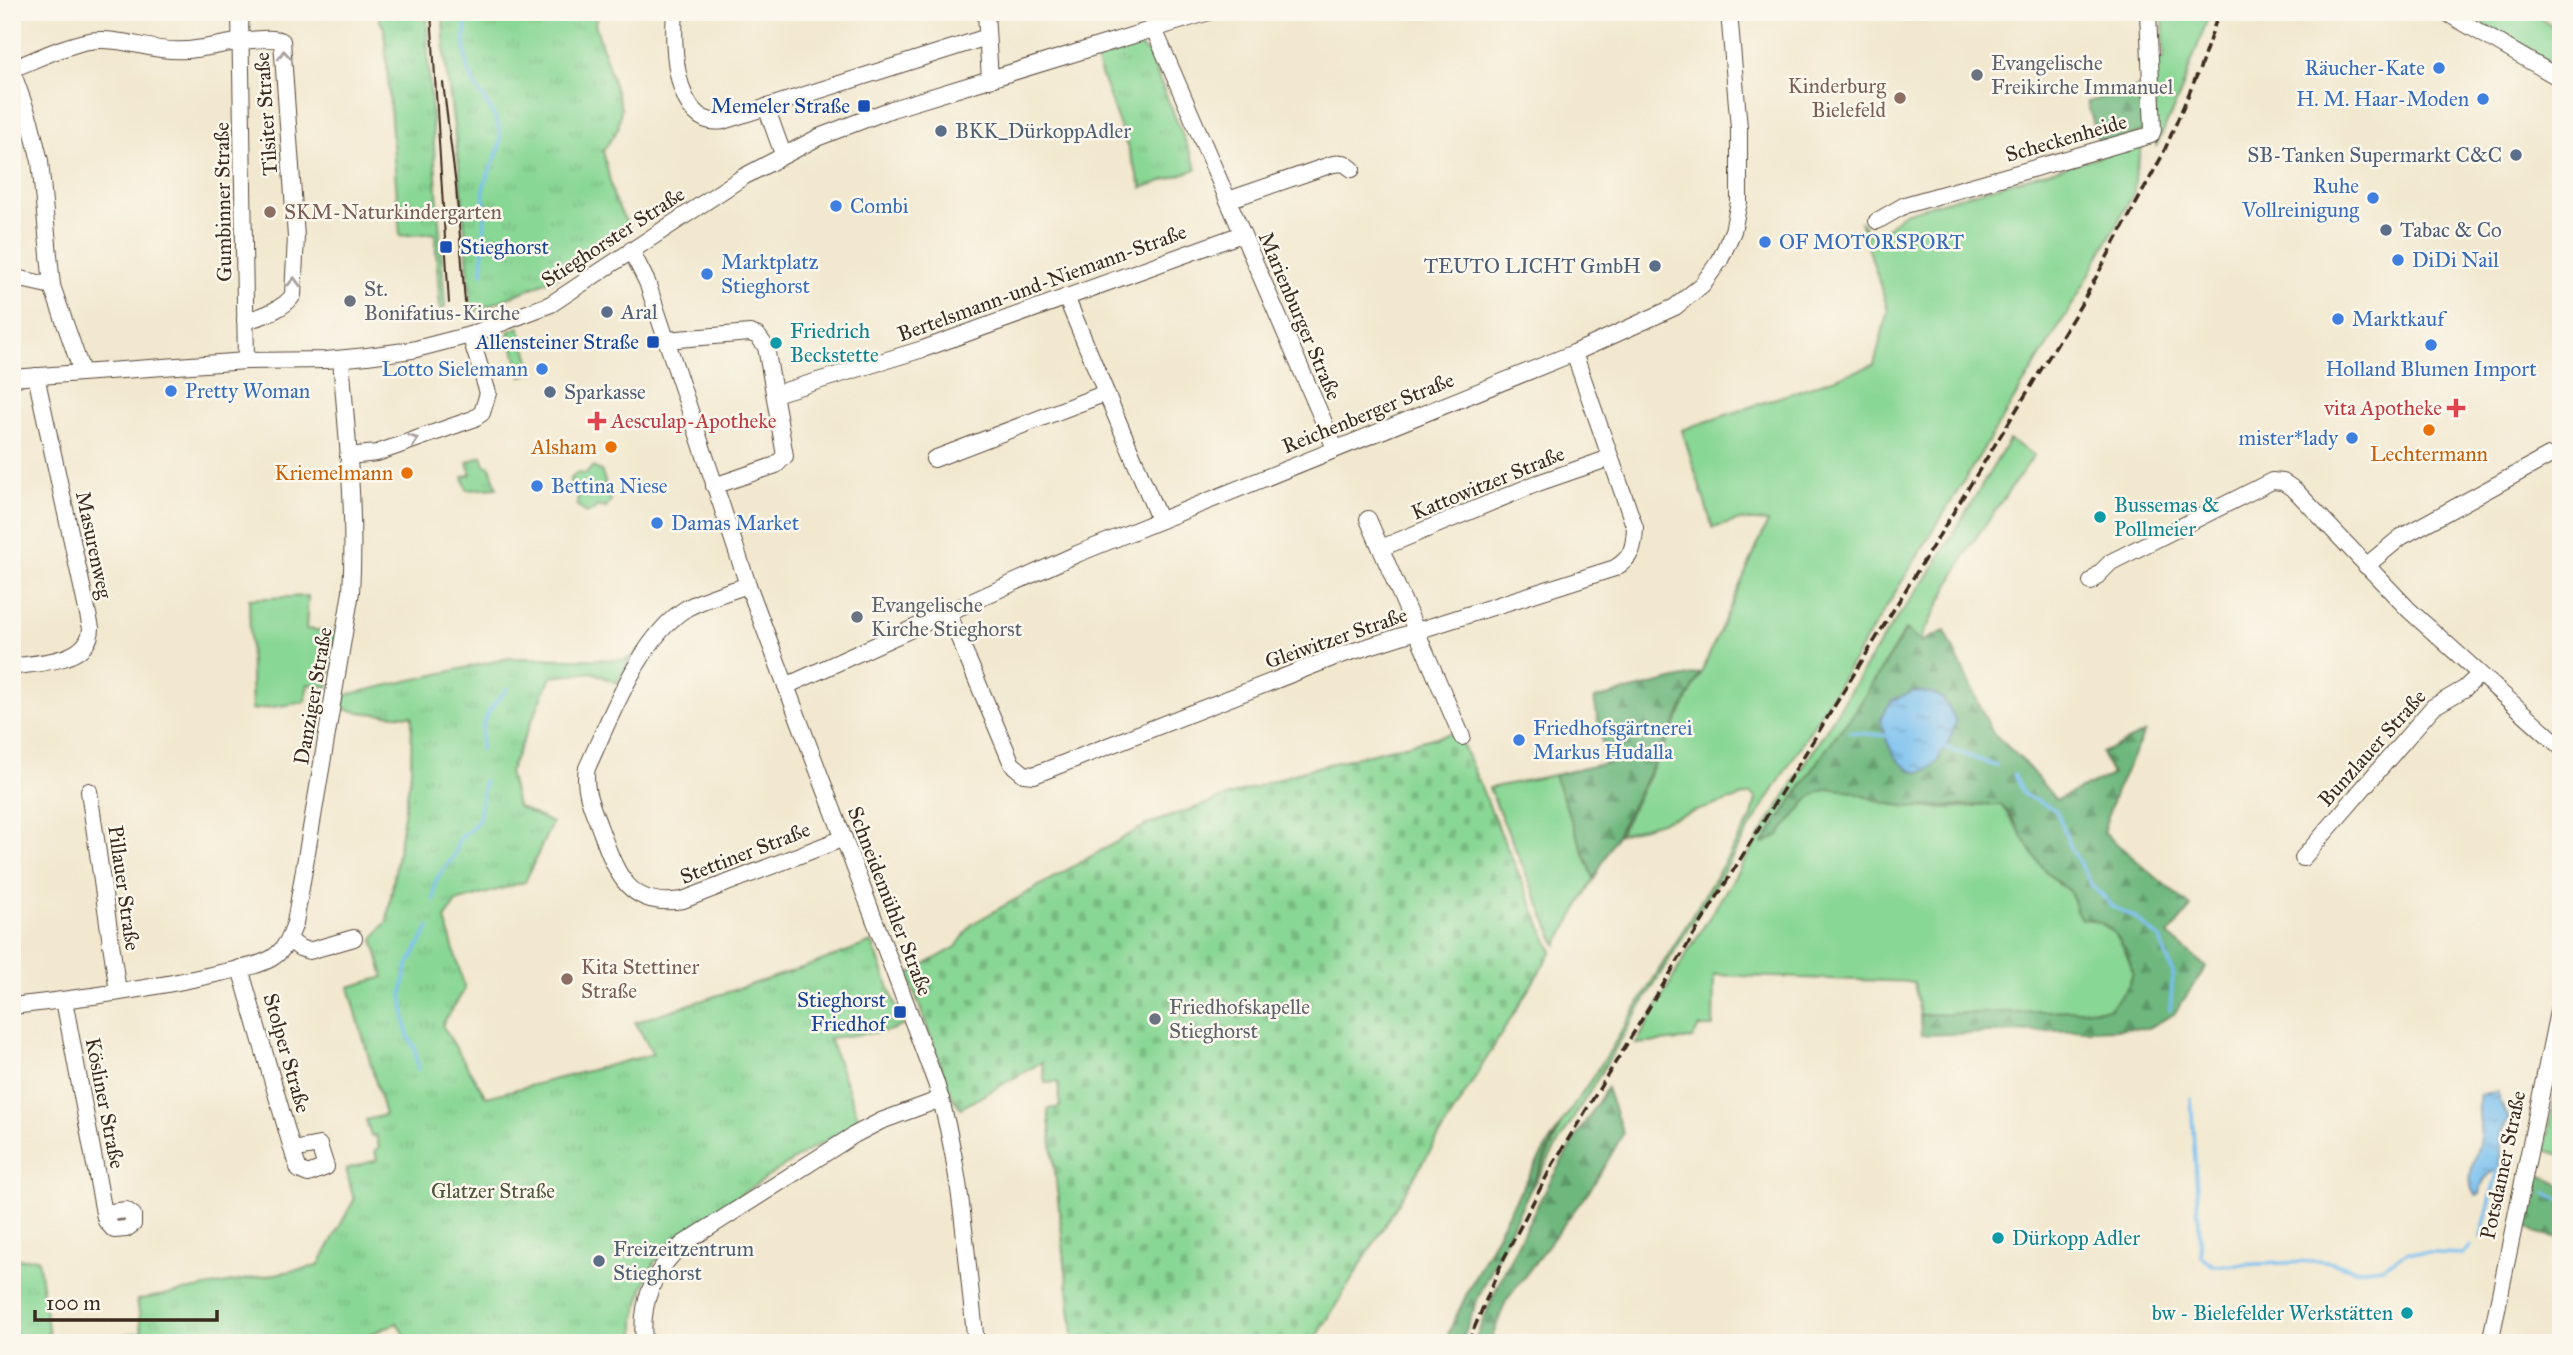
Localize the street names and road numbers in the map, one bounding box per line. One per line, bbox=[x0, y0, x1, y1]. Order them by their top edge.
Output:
street label: Tilsiter Straße bbox=[249, 51, 283, 177]
street label: Scheckenheide bbox=[2002, 108, 2130, 168]
street label: Gumbinner Straße bbox=[209, 122, 237, 282]
street label: Stieghorster Straße bbox=[536, 181, 690, 293]
street label: Bertelsmann-und-Niemann-Straße bbox=[894, 218, 1190, 347]
street label: Marienburger Straße bbox=[1253, 228, 1347, 404]
street label: Reichenberger Straße bbox=[1278, 367, 1458, 459]
street label: Kattowitzer Straße bbox=[1408, 440, 1569, 526]
street label: Masurenweg bbox=[70, 489, 118, 601]
street label: Gleiwitzer Straße bbox=[1261, 601, 1411, 675]
street label: Danziger Straße bbox=[288, 625, 338, 767]
street label: Bunzlauer Straße bbox=[2313, 684, 2432, 812]
street label: Schneidemühler Straße bbox=[842, 803, 938, 1000]
street label: Stettiner Straße bbox=[676, 816, 814, 890]
street label: Pillauer Straße bbox=[102, 824, 146, 953]
street label: Stolper Straße bbox=[257, 990, 317, 1116]
street label: Kösliner Straße bbox=[80, 1035, 130, 1171]
street label: Potsdamer Straße bbox=[2475, 1088, 2532, 1242]

